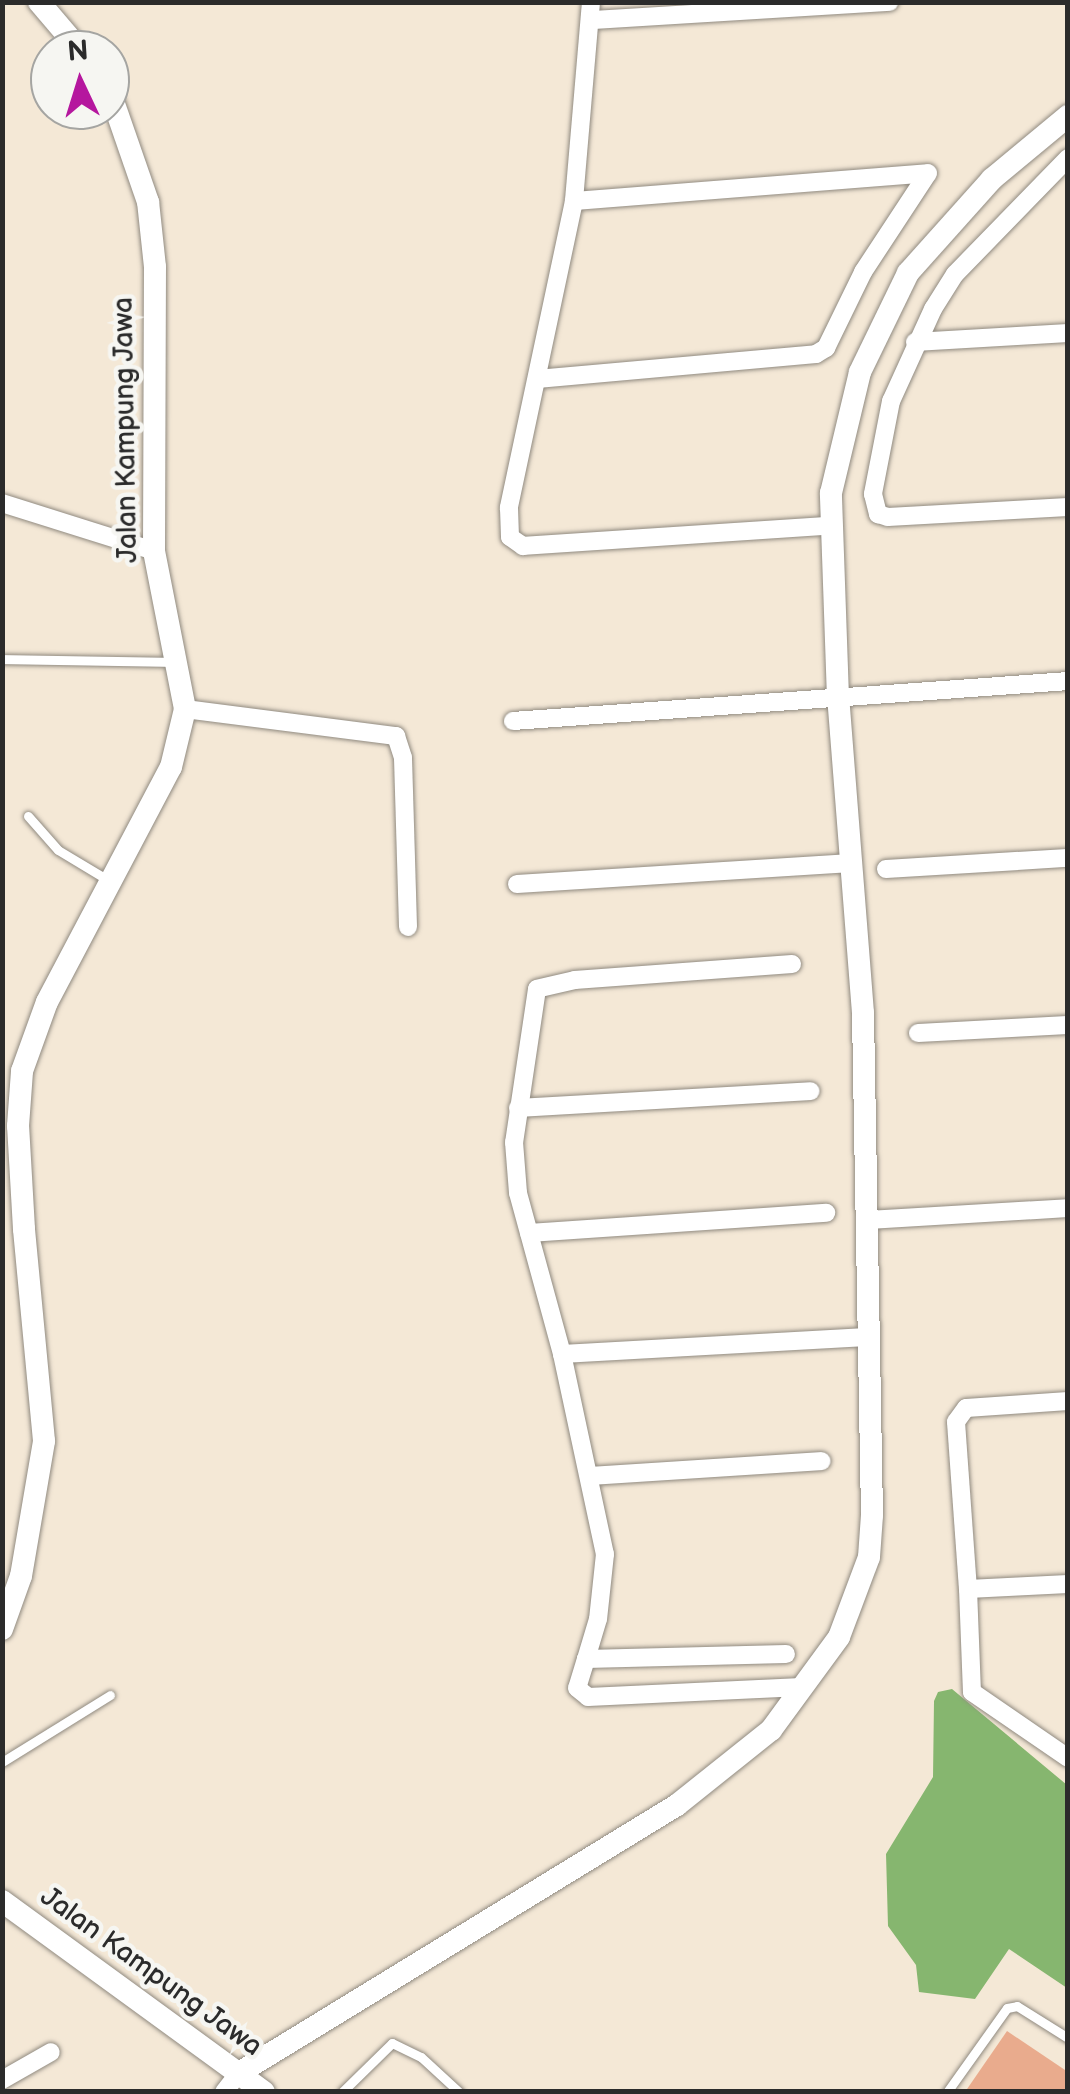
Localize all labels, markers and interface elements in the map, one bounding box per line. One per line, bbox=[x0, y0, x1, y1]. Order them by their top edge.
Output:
north arrow bbox=[30, 30, 130, 130]
text: N bbox=[66, 34, 90, 69]
street label: Jalan Kampung Jawa bbox=[107, 296, 145, 564]
street label: Jalan Kampung Jawa bbox=[33, 1880, 269, 2064]

